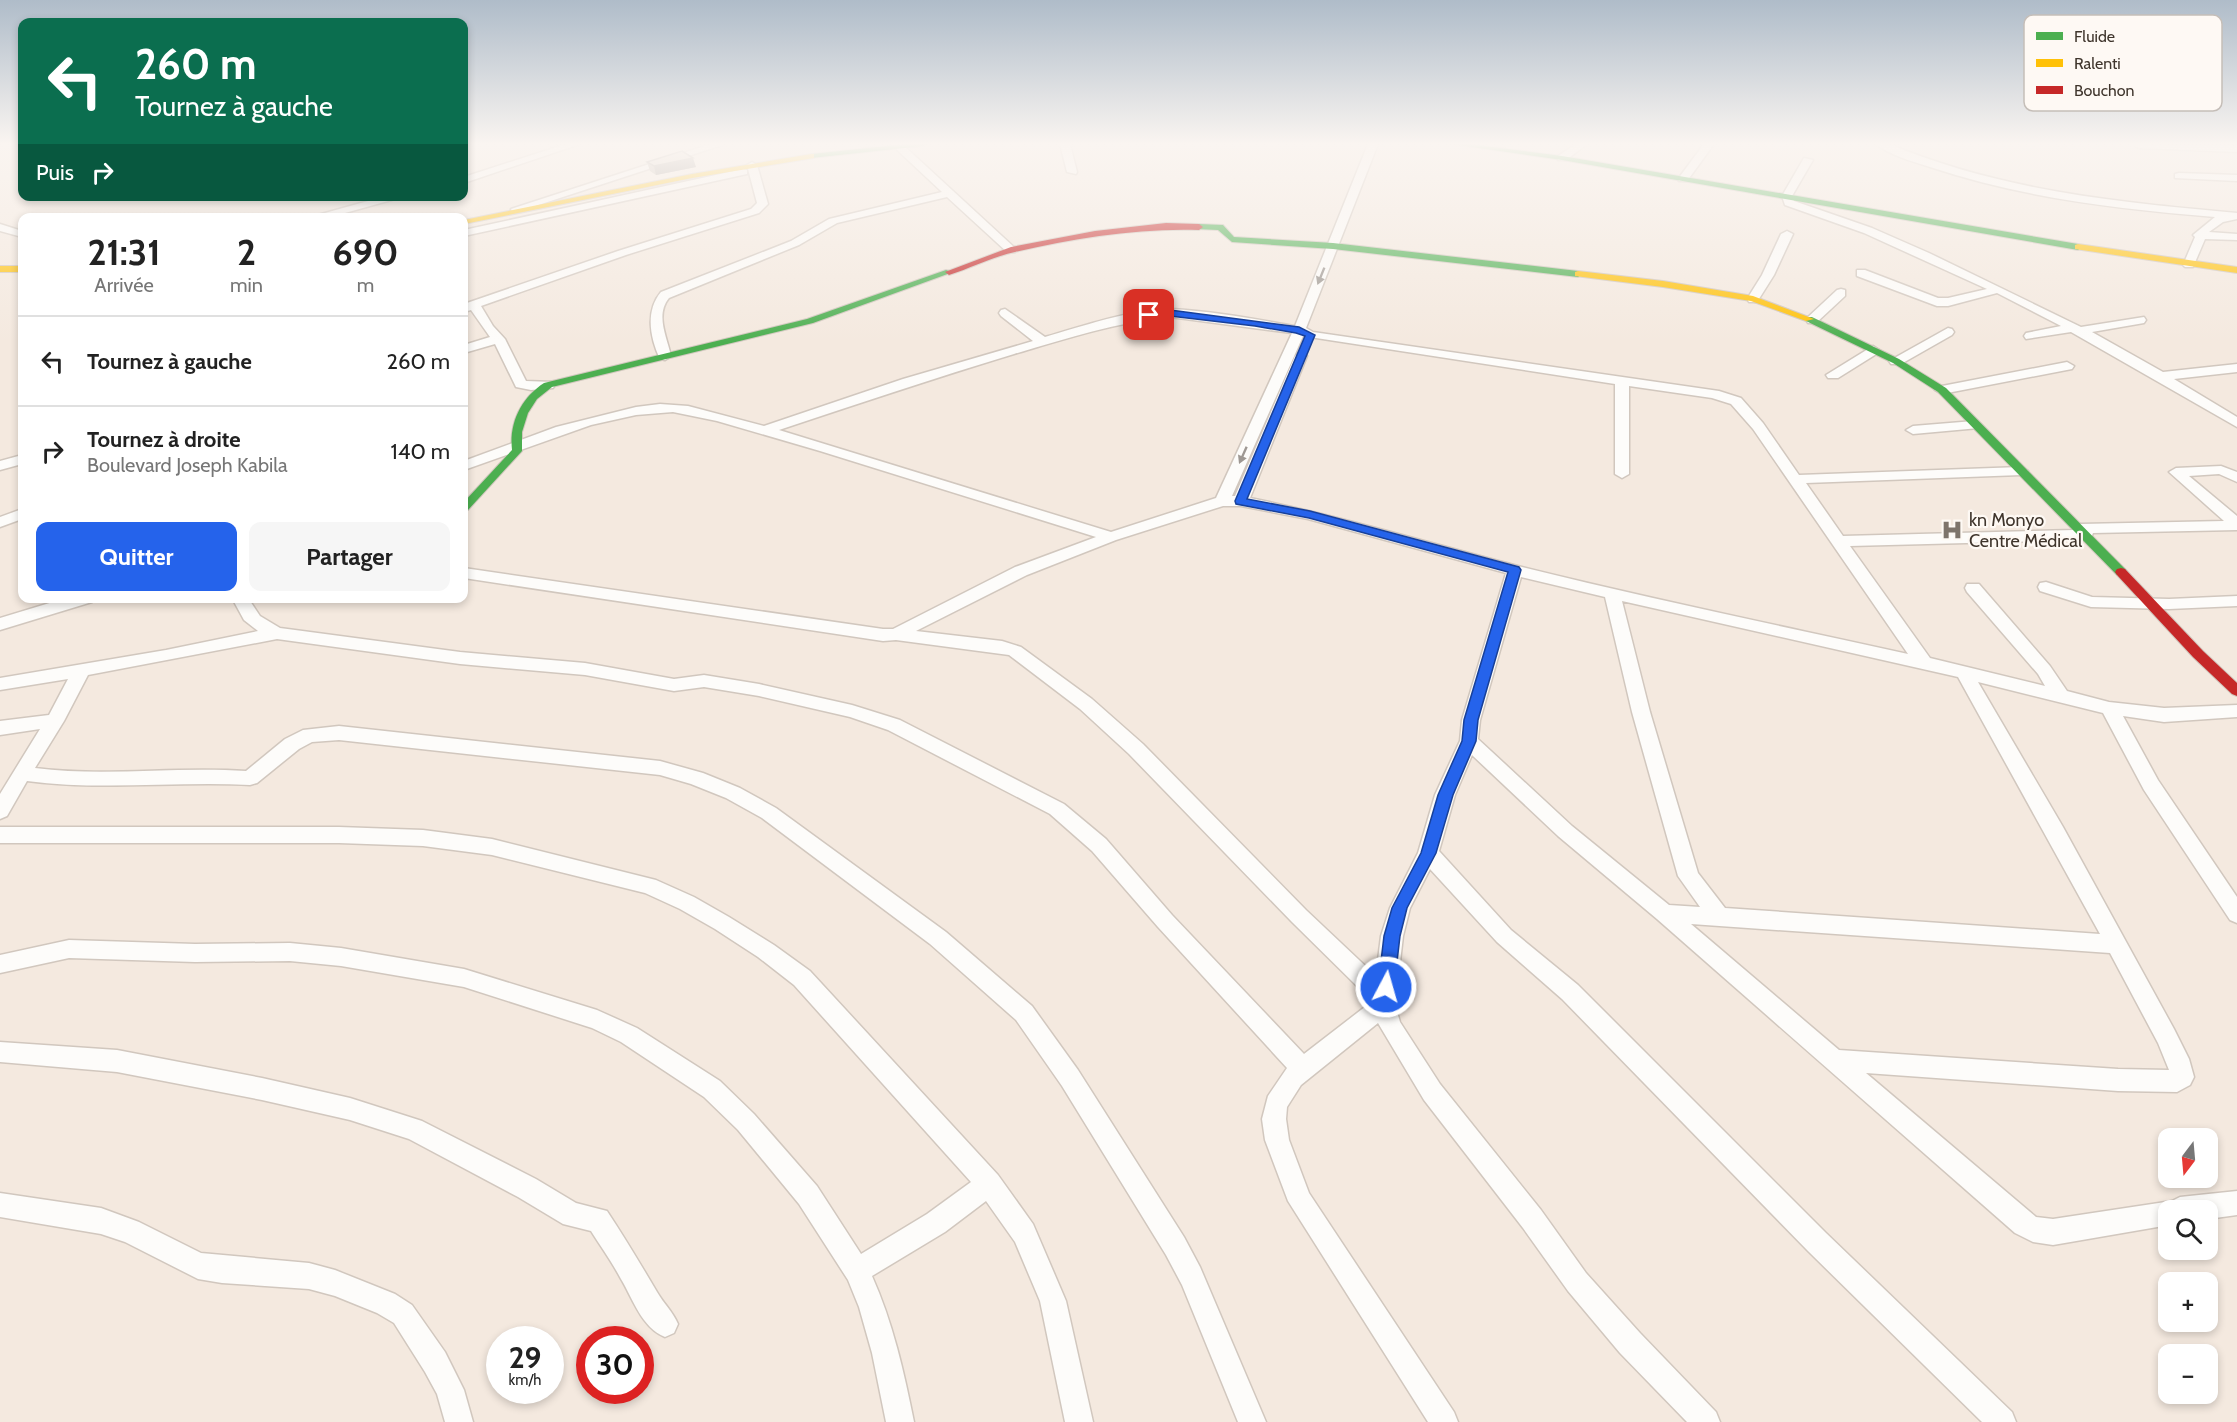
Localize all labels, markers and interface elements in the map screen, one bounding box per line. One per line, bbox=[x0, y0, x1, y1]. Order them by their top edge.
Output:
legend bbox=[2024, 15, 2222, 111]
text: Fluide bbox=[2074, 27, 2115, 46]
text: 260 m bbox=[135, 38, 256, 90]
icon: left bbox=[36, 42, 114, 120]
text: Ralenti bbox=[2074, 54, 2121, 73]
text: Bouchon bbox=[2074, 81, 2134, 100]
text: Tournez à gauche bbox=[135, 90, 333, 123]
icon: right bbox=[86, 156, 119, 189]
text: Puis bbox=[36, 159, 74, 186]
text: 21:31 bbox=[88, 230, 161, 274]
text: 2 bbox=[237, 230, 256, 274]
text: 690 bbox=[333, 230, 398, 274]
one-way arrow bbox=[1316, 267, 1325, 285]
text: Arrivée bbox=[94, 273, 154, 297]
text: min bbox=[230, 273, 263, 297]
text: m bbox=[357, 273, 374, 297]
pin bbox=[1123, 289, 1174, 340]
icon: arrive bbox=[1132, 298, 1165, 331]
icon: left bbox=[36, 345, 69, 378]
text: Tournez à gauche bbox=[87, 348, 252, 375]
text: 260 m bbox=[386, 348, 450, 375]
text: Tournez à droite bbox=[87, 426, 241, 453]
icon: right bbox=[36, 435, 69, 468]
text: 140 m bbox=[391, 438, 450, 465]
one-way arrow bbox=[1238, 446, 1247, 463]
text: Boulevard Joseph Kabila bbox=[87, 453, 288, 477]
place label: kn Monyo Centre Médical bbox=[1969, 509, 2083, 552]
hospital icon: kn Monyo Centre Médical bbox=[1940, 518, 1964, 542]
button: Quitter bbox=[36, 522, 237, 591]
button: Partager bbox=[249, 522, 450, 591]
position arrow bbox=[1354, 955, 1418, 1019]
north arrow bbox=[2158, 1128, 2218, 1188]
map controls bbox=[2158, 1128, 2218, 1404]
button: search bbox=[2158, 1200, 2218, 1260]
button: + bbox=[2158, 1272, 2218, 1332]
speed limit sign: 30 bbox=[576, 1326, 654, 1404]
text: 29 bbox=[509, 1339, 541, 1376]
button: − bbox=[2158, 1344, 2218, 1404]
text: km/h bbox=[509, 1371, 541, 1389]

